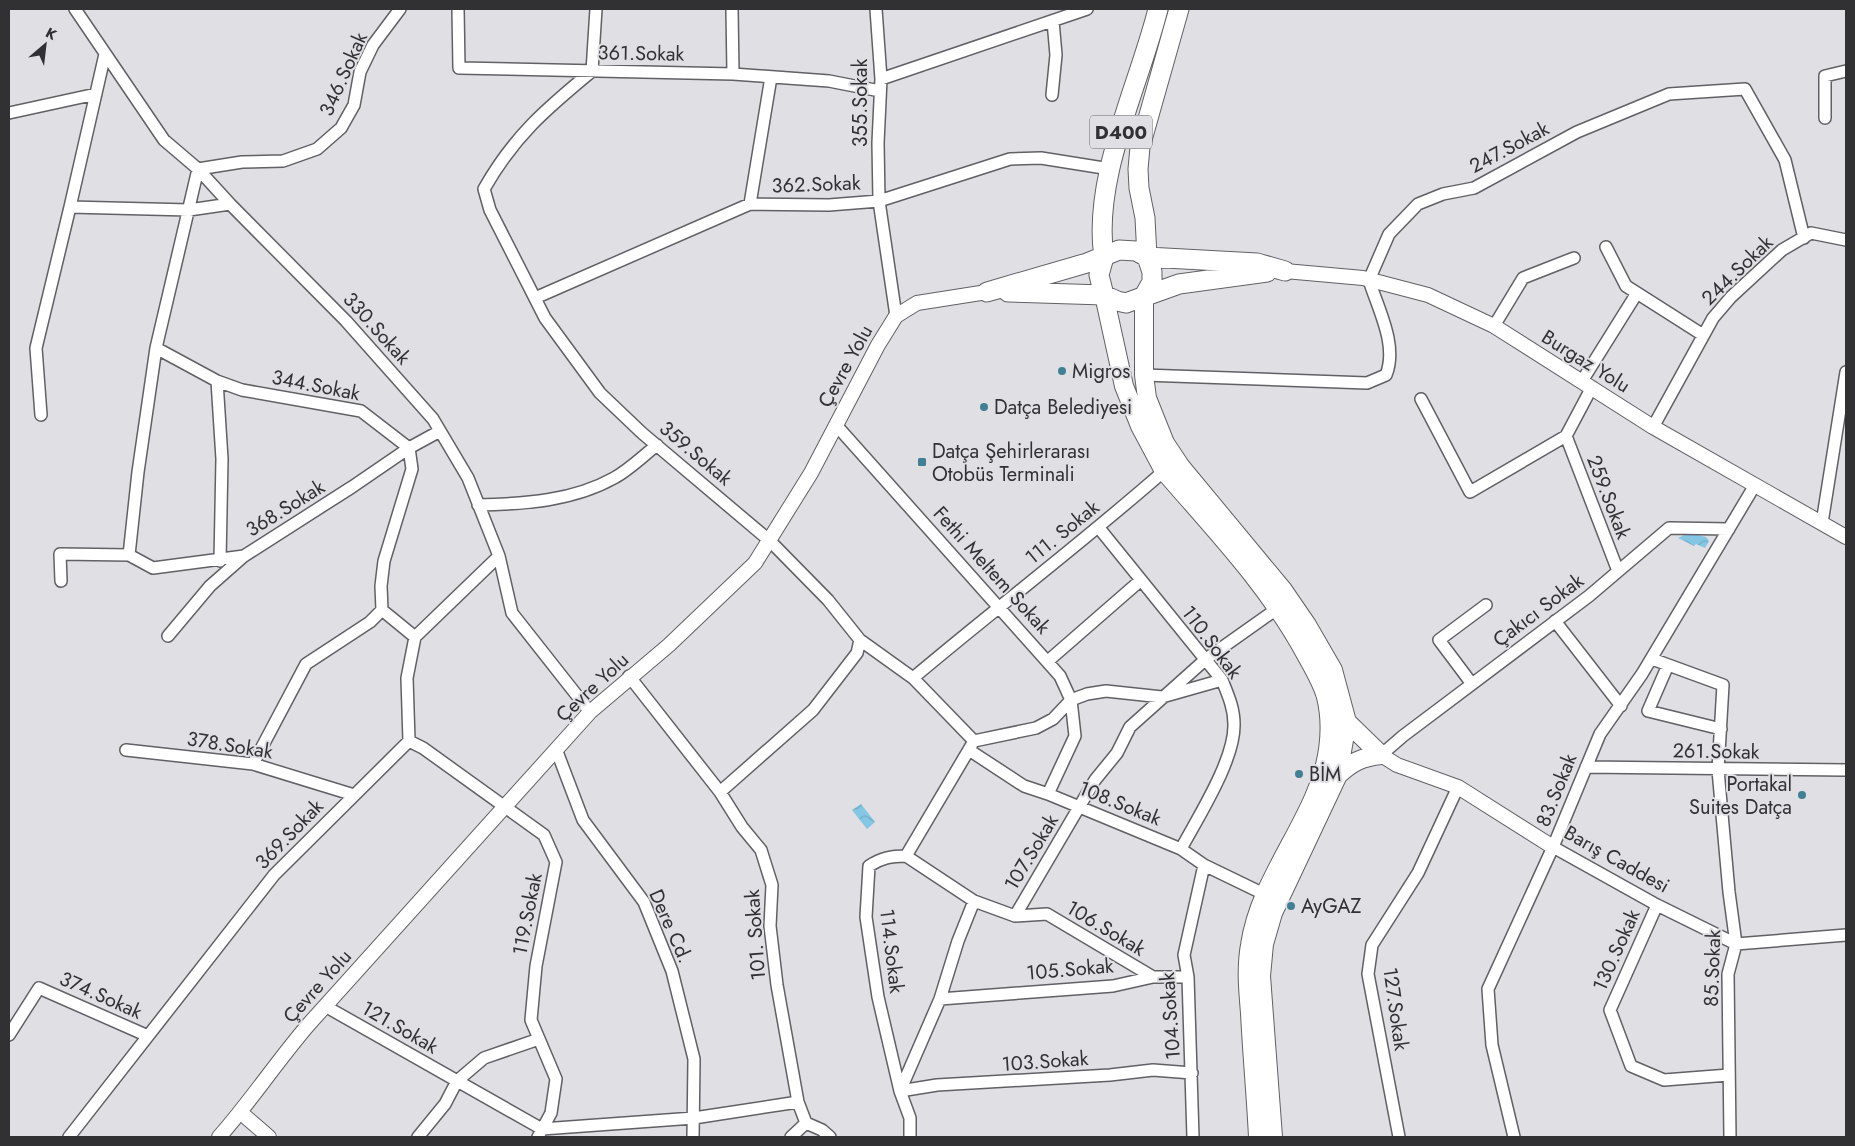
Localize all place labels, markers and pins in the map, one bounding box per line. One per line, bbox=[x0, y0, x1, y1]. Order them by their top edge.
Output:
place label: Migros bbox=[1072, 357, 1130, 386]
marker: Migros bbox=[1056, 365, 1068, 377]
place label: Datça Belediyesi bbox=[994, 393, 1132, 422]
marker: Datça Belediyesi bbox=[978, 401, 990, 413]
place label: Datça Şehirlerarası Otobüs Terminali bbox=[932, 437, 1090, 489]
marker: Datça Şehirlerarası Otobüs Terminali bbox=[916, 456, 928, 468]
place label: BİM bbox=[1309, 760, 1341, 789]
marker: BİM bbox=[1293, 768, 1305, 780]
place label: Portakal Suites Datça bbox=[1689, 770, 1792, 822]
marker: Portakal Suites Datça bbox=[1796, 789, 1808, 801]
place label: AyGAZ bbox=[1301, 892, 1361, 921]
marker: AyGAZ bbox=[1285, 900, 1297, 912]

